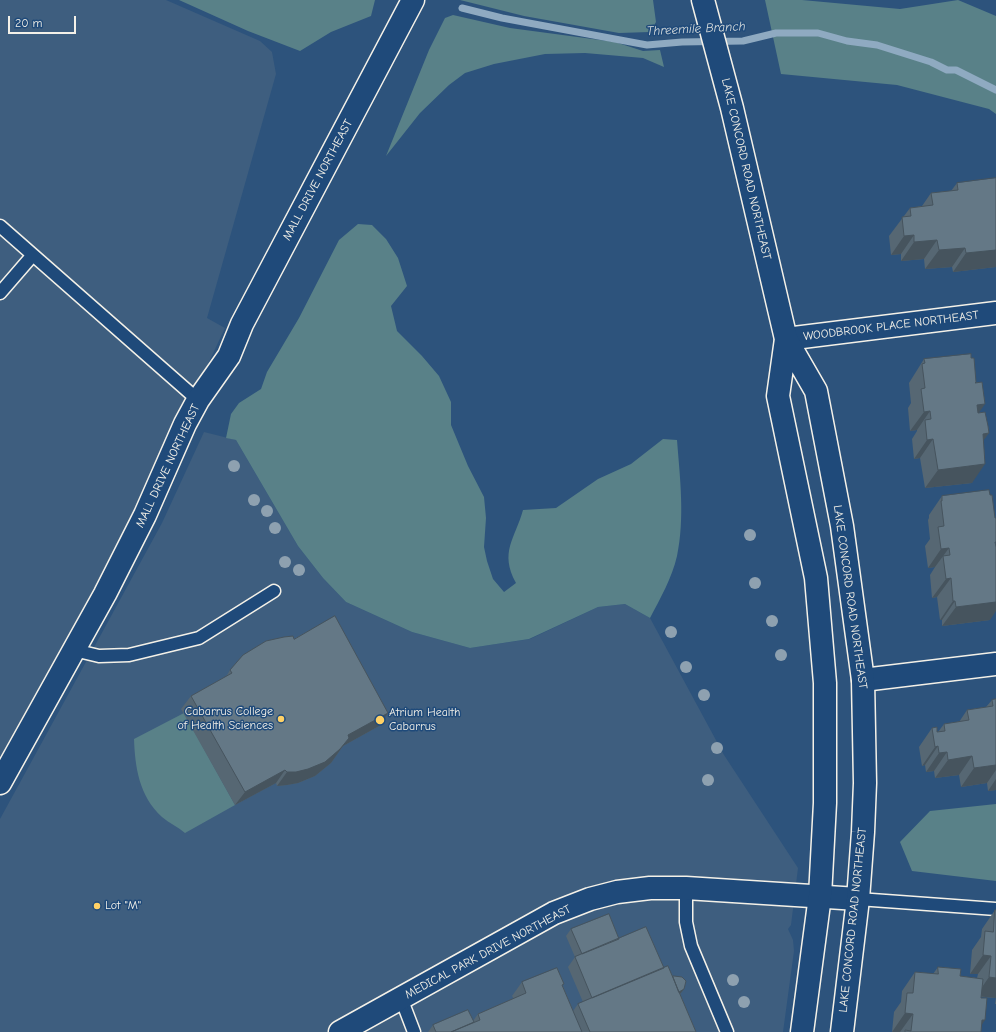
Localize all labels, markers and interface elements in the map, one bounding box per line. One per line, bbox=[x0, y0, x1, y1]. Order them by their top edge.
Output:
scale bar bbox=[10, 8, 78, 34]
text: 20 m bbox=[15, 16, 43, 30]
water label: Threemile Branch bbox=[646, 19, 746, 39]
street label: LAKE CONCORD ROAD NORTHEAST bbox=[718, 77, 774, 261]
street label: MALL DRIVE NORTHEAST bbox=[280, 117, 356, 243]
street label: WOODBROOK PLACE NORTHEAST bbox=[802, 308, 980, 344]
street label: MALL DRIVE NORTHEAST bbox=[133, 402, 203, 530]
street label: LAKE CONCORD ROAD NORTHEAST bbox=[830, 504, 870, 690]
place label: Cabarrus College of Health Sciences bbox=[177, 705, 273, 733]
place label: Atrium Health Cabarrus bbox=[389, 706, 460, 734]
marker: Cabarrus College of Health Sciences bbox=[276, 714, 286, 724]
marker: Atrium Health Cabarrus bbox=[374, 714, 386, 726]
street label: LAKE CONCORD ROAD NORTHEAST bbox=[836, 827, 870, 1013]
place label: Lot "M" bbox=[105, 899, 141, 913]
marker: Lot "M" bbox=[92, 901, 102, 911]
street label: MEDICAL PARK DRIVE NORTHEAST bbox=[402, 902, 574, 1002]

